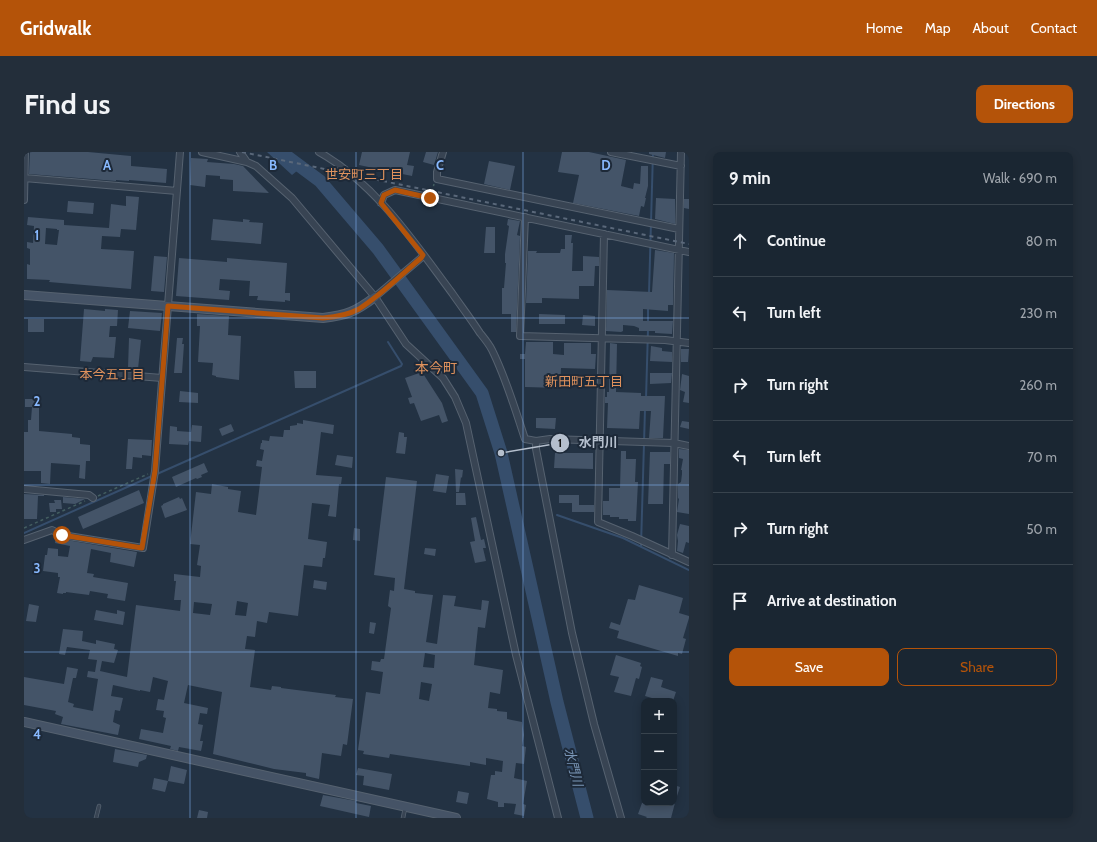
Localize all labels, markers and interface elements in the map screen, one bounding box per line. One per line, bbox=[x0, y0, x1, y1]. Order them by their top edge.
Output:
text: Gridwalk bbox=[20, 17, 92, 40]
text: Home bbox=[866, 19, 903, 37]
text: Map bbox=[925, 19, 950, 37]
text: About bbox=[972, 19, 1009, 37]
text: Contact bbox=[1031, 19, 1077, 37]
button: Directions bbox=[976, 85, 1073, 123]
text: Find us bbox=[24, 87, 110, 121]
text: A bbox=[103, 157, 112, 173]
text: B bbox=[269, 157, 277, 173]
text: C bbox=[436, 157, 444, 173]
text: D bbox=[601, 157, 611, 173]
district label: 世安町三丁目 bbox=[325, 166, 403, 182]
text: 9 min bbox=[729, 168, 771, 188]
text: Walk · 690 m bbox=[983, 170, 1057, 186]
route end bbox=[421, 189, 439, 207]
text: 1 bbox=[35, 227, 39, 243]
icon: ahead bbox=[729, 230, 751, 252]
text: Continue bbox=[767, 232, 826, 250]
text: 80 m bbox=[1026, 233, 1057, 249]
icon: left bbox=[729, 302, 751, 324]
text: Turn left bbox=[767, 304, 821, 322]
text: 230 m bbox=[1020, 305, 1057, 321]
district label: 本今町 bbox=[415, 359, 457, 377]
district label: 本今五丁目 bbox=[79, 366, 145, 382]
district label: 新田町五丁目 bbox=[545, 373, 623, 389]
icon: right bbox=[729, 374, 751, 396]
text: Turn right bbox=[767, 376, 828, 394]
text: 260 m bbox=[1019, 377, 1057, 393]
text: 2 bbox=[34, 393, 41, 409]
callout: 水門川 bbox=[550, 430, 625, 455]
text: 水門川 bbox=[578, 434, 618, 450]
text: 1 bbox=[558, 435, 562, 450]
icon: left bbox=[729, 446, 751, 468]
text: Turn left bbox=[767, 448, 821, 466]
text: 70 m bbox=[1027, 449, 1057, 465]
icon: right bbox=[729, 518, 751, 540]
text: Turn right bbox=[767, 520, 828, 538]
text: 50 m bbox=[1027, 521, 1057, 537]
route start bbox=[53, 526, 71, 544]
text: 3 bbox=[33, 560, 41, 576]
icon: arrive bbox=[729, 590, 751, 612]
text: Arrive at destination bbox=[767, 592, 897, 610]
button: Save bbox=[729, 648, 889, 686]
button: Share bbox=[897, 648, 1057, 686]
map controls bbox=[641, 698, 677, 806]
button: + bbox=[641, 698, 677, 734]
text: 4 bbox=[33, 726, 41, 742]
button: − bbox=[641, 734, 677, 770]
water label: 水門川 bbox=[562, 746, 587, 790]
button: layers bbox=[641, 770, 677, 806]

